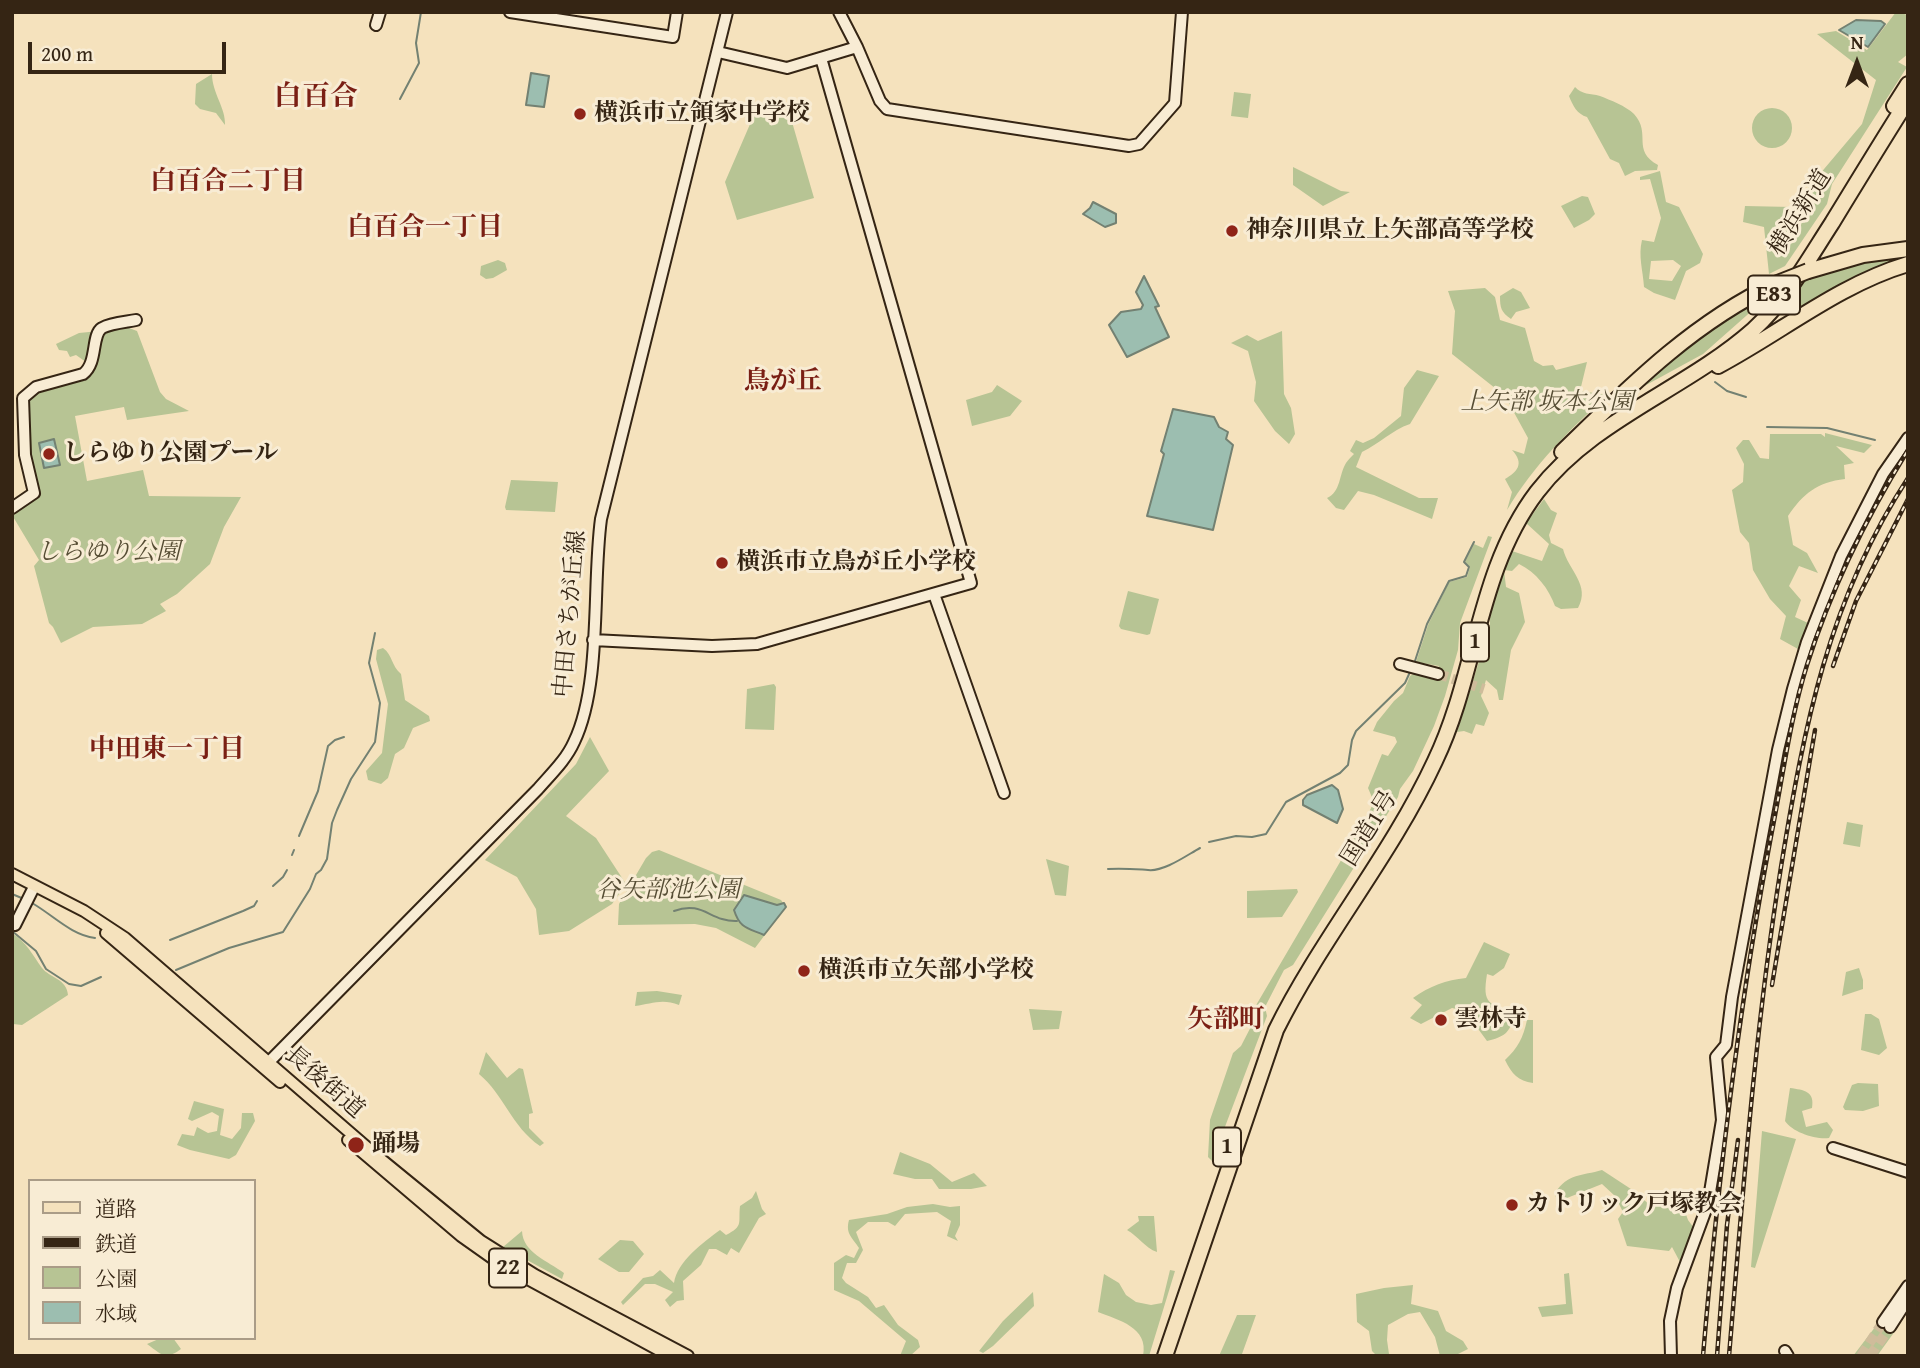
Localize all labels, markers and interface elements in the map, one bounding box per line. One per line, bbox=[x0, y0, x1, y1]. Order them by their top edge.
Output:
scale bar bbox=[32, 28, 229, 72]
north arrow bbox=[1822, 28, 1892, 98]
text: N bbox=[1851, 28, 1863, 56]
text: 200 m bbox=[41, 38, 93, 69]
district label: 白百合 bbox=[274, 81, 358, 115]
place label: 横浜市立領家中学校 bbox=[594, 100, 810, 128]
marker: 横浜市立領家中学校 bbox=[572, 106, 588, 122]
street label: 横浜新道 bbox=[1763, 165, 1839, 261]
district label: 白百合二丁目 bbox=[150, 166, 306, 198]
district label: 白百合一丁目 bbox=[347, 212, 503, 244]
place label: 神奈川県立上矢部高等学校 bbox=[1246, 217, 1534, 245]
marker: 神奈川県立上矢部高等学校 bbox=[1224, 223, 1240, 239]
road number: E83 bbox=[1748, 276, 1800, 314]
district label: 鳥が丘 bbox=[744, 366, 822, 398]
park label: 上矢部 坂本公園 bbox=[1461, 389, 1633, 417]
place label: しらゆり公園プール bbox=[63, 440, 278, 468]
marker: しらゆり公園プール bbox=[41, 446, 57, 462]
street label: 中田さちが丘線 bbox=[549, 529, 593, 699]
park label: しらゆり公園 bbox=[36, 539, 180, 567]
place label: 横浜市立鳥が丘小学校 bbox=[736, 549, 976, 577]
marker: 横浜市立鳥が丘小学校 bbox=[714, 555, 730, 571]
road number: 1 bbox=[1461, 622, 1489, 662]
district label: 中田東一丁目 bbox=[89, 734, 245, 766]
street label: 国道1号 bbox=[1336, 786, 1404, 872]
park label: 谷矢部池公園 bbox=[596, 877, 740, 905]
place label: 横浜市立矢部小学校 bbox=[818, 957, 1034, 985]
marker: 横浜市立矢部小学校 bbox=[796, 963, 812, 979]
district label: 矢部町 bbox=[1187, 1004, 1265, 1036]
place label: 雲林寺 bbox=[1455, 1006, 1527, 1034]
marker: 雲林寺 bbox=[1433, 1012, 1449, 1028]
street label: 長後街道 bbox=[278, 1041, 370, 1125]
road number: 1 bbox=[1213, 1128, 1241, 1166]
place label: 踊場 bbox=[372, 1131, 420, 1159]
marker: 踊場 bbox=[346, 1135, 366, 1155]
legend bbox=[28, 1179, 256, 1340]
place label: カトリック戸塚教会 bbox=[1526, 1191, 1742, 1219]
text: 道路 bbox=[95, 1193, 137, 1224]
marker: カトリック戸塚教会 bbox=[1504, 1197, 1520, 1213]
text: 鉄道 bbox=[95, 1228, 137, 1259]
road number: 22 bbox=[489, 1248, 527, 1288]
text: 公園 bbox=[95, 1263, 137, 1294]
text: 水域 bbox=[95, 1298, 137, 1329]

